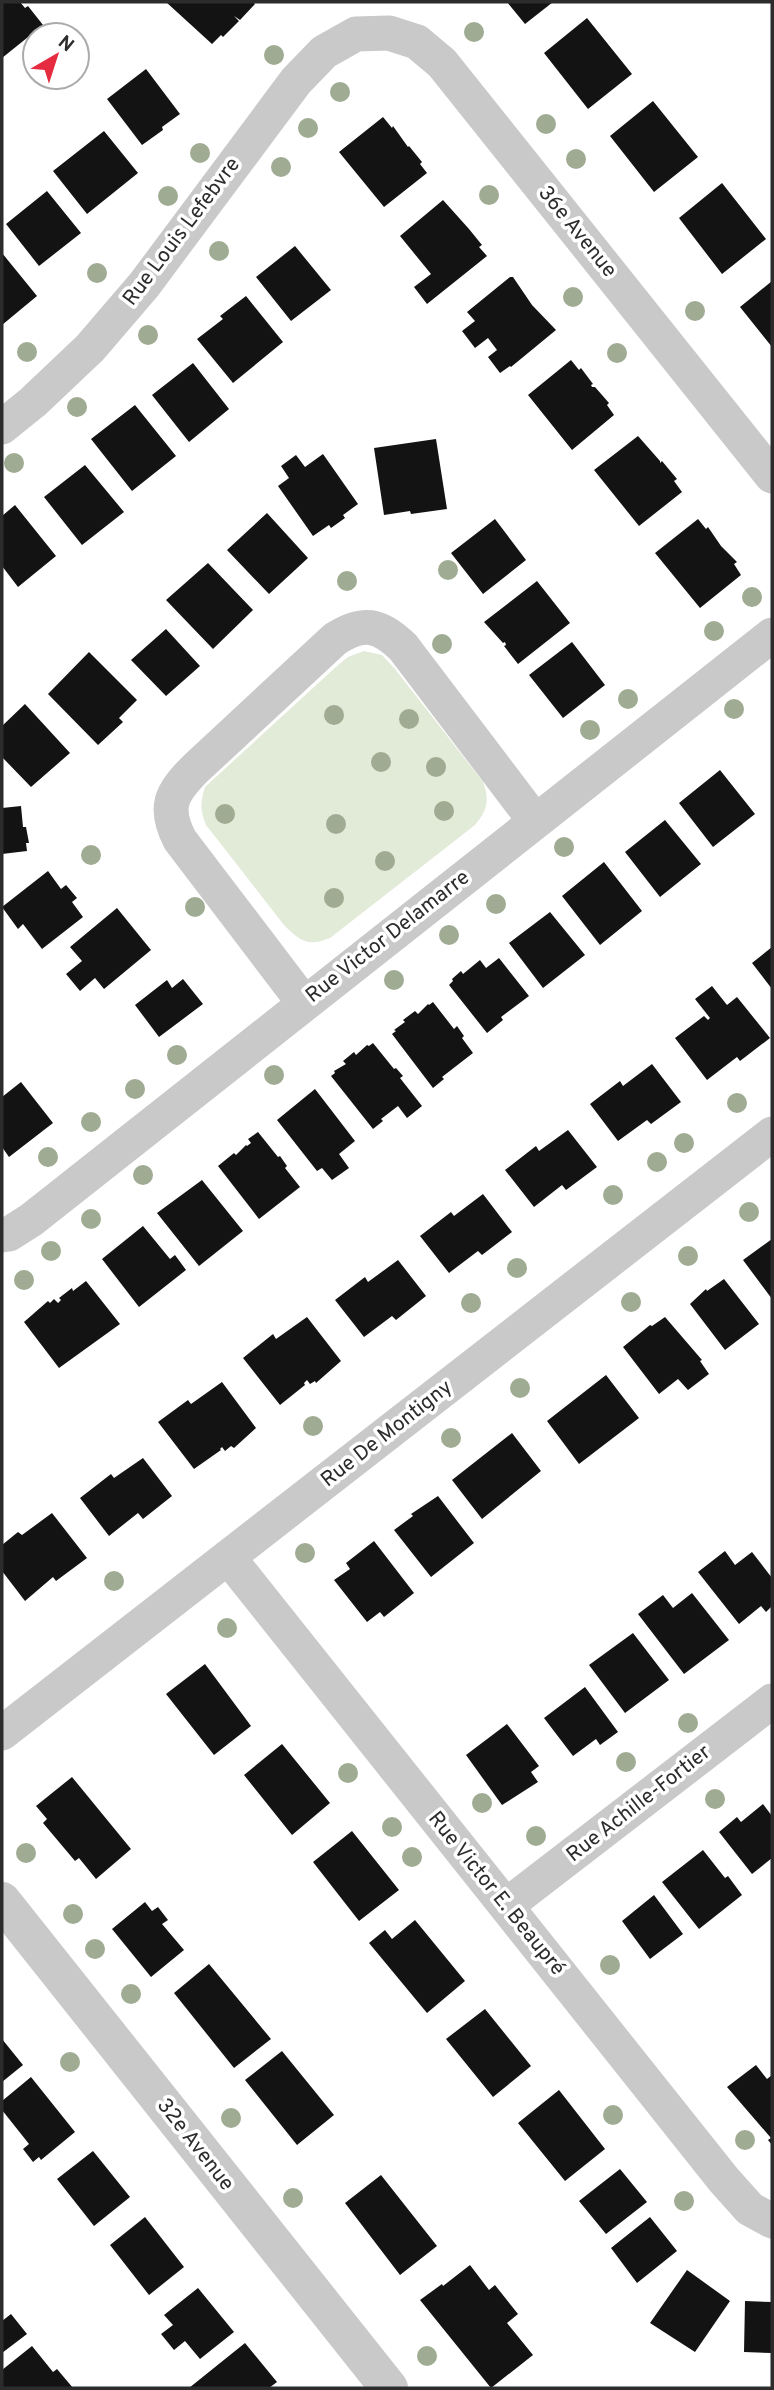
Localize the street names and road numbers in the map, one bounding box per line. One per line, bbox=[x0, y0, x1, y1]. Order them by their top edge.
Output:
street label: Rue Louis Lefebvre bbox=[117, 152, 247, 312]
street label: 36e Avenue bbox=[532, 180, 622, 284]
street label: Rue Victor Delamarre bbox=[300, 864, 476, 1010]
street label: Rue De Montigny bbox=[316, 1374, 458, 1494]
street label: Rue Achille-Fortier bbox=[561, 1739, 717, 1869]
street label: Rue Victor E. Beaupré bbox=[421, 1806, 571, 1982]
street label: 32e Avenue bbox=[150, 2093, 240, 2197]

